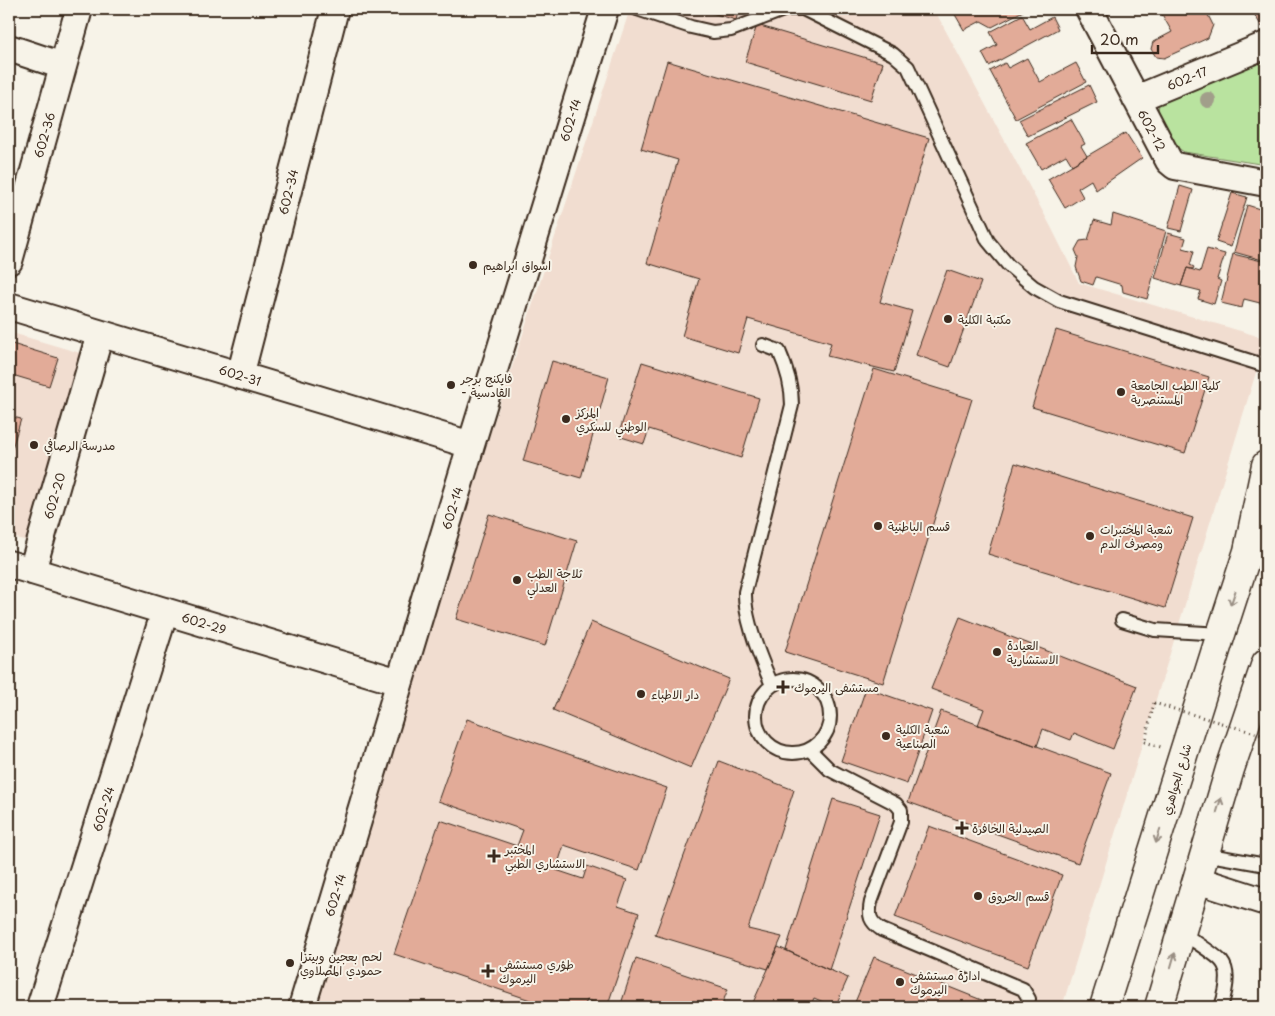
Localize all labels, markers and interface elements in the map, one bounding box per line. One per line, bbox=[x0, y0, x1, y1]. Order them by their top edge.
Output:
scale bar bbox=[1092, 22, 1159, 54]
text: 20 m bbox=[1100, 27, 1139, 50]
street label: 602-17 bbox=[1164, 61, 1211, 94]
street label: 602-14 bbox=[555, 96, 585, 144]
street label: 602-12 bbox=[1134, 106, 1170, 154]
street label: 602-36 bbox=[29, 110, 59, 160]
street label: 602-34 bbox=[274, 167, 302, 217]
place label: اسواق ابراهيم bbox=[483, 256, 551, 275]
marker: اسواق ابراهيم bbox=[467, 259, 479, 271]
place label: مكتبة الكلية bbox=[958, 310, 1011, 328]
marker: مكتبة الكلية bbox=[942, 313, 954, 325]
street label: 602-31 bbox=[217, 360, 263, 390]
place label: فايكنج برجر - القادسية bbox=[460, 369, 512, 401]
place label: كلية الطب الجامعة المستنصرية bbox=[1131, 376, 1221, 408]
marker: فايكنج برجر - القادسية bbox=[445, 379, 457, 391]
marker: كلية الطب الجامعة المستنصرية bbox=[1115, 386, 1127, 398]
place label: المركز الوطني للسكري bbox=[575, 403, 647, 438]
marker: المركز الوطني للسكري bbox=[560, 413, 572, 425]
place label: مدرسة الرصافي bbox=[44, 436, 115, 455]
marker: مدرسة الرصافي bbox=[28, 439, 40, 451]
street label: 602-20 bbox=[39, 470, 69, 521]
street label: 602-14 bbox=[437, 484, 467, 532]
place label: قسم الباطنية bbox=[888, 517, 950, 536]
marker: قسم الباطنية bbox=[872, 520, 884, 532]
place label: شعبة المختبرات ومصرف الدم bbox=[1100, 520, 1173, 553]
marker: شعبة المختبرات ومصرف الدم bbox=[1084, 530, 1096, 542]
place label: ثلاجة الطب العدلي bbox=[527, 564, 583, 599]
marker: ثلاجة الطب العدلي bbox=[511, 574, 523, 586]
one-way arrow bbox=[1228, 589, 1238, 605]
street label: 602-29 bbox=[179, 608, 229, 638]
place label: العيادة الاستشارية bbox=[1007, 636, 1058, 668]
marker: العيادة الاستشارية bbox=[991, 646, 1003, 658]
place label: مستشفى اليرموك bbox=[794, 678, 879, 696]
marker: مستشفى اليرموك bbox=[776, 680, 790, 694]
place label: دار الاطباء bbox=[651, 685, 699, 703]
marker: دار الاطباء bbox=[635, 688, 647, 700]
place label: شعبة الكلية الصناعية bbox=[896, 720, 950, 752]
marker: شعبة الكلية الصناعية bbox=[880, 730, 892, 742]
street label: شارع الجواهري bbox=[1157, 741, 1196, 817]
street label: 602-24 bbox=[88, 784, 118, 834]
one-way arrow bbox=[1215, 797, 1225, 813]
place label: الصيدلية الخافرة bbox=[972, 819, 1049, 837]
marker: الصيدلية الخافرة bbox=[956, 822, 968, 834]
one-way arrow bbox=[1153, 828, 1162, 843]
place label: المختبر الاستشاري الطبي bbox=[504, 840, 585, 875]
marker: المختبر الاستشاري الطبي bbox=[487, 849, 501, 863]
street label: 602-14 bbox=[320, 871, 350, 919]
place label: قسم الحروق bbox=[988, 887, 1049, 906]
marker: قسم الحروق bbox=[972, 890, 984, 902]
place label: لحم بعجين وبيتزا حمودي المصلاوي bbox=[300, 947, 382, 980]
one-way arrow bbox=[1168, 953, 1178, 969]
place label: طؤري مستشفى اليرموك bbox=[499, 955, 574, 987]
marker: لحم بعجين وبيتزا حمودي المصلاوي bbox=[284, 957, 296, 969]
marker: طؤري مستشفى اليرموك bbox=[481, 964, 495, 978]
place label: ادارة مستشفى اليرموك bbox=[910, 966, 980, 998]
marker: ادارة مستشفى اليرموك bbox=[894, 976, 906, 988]

